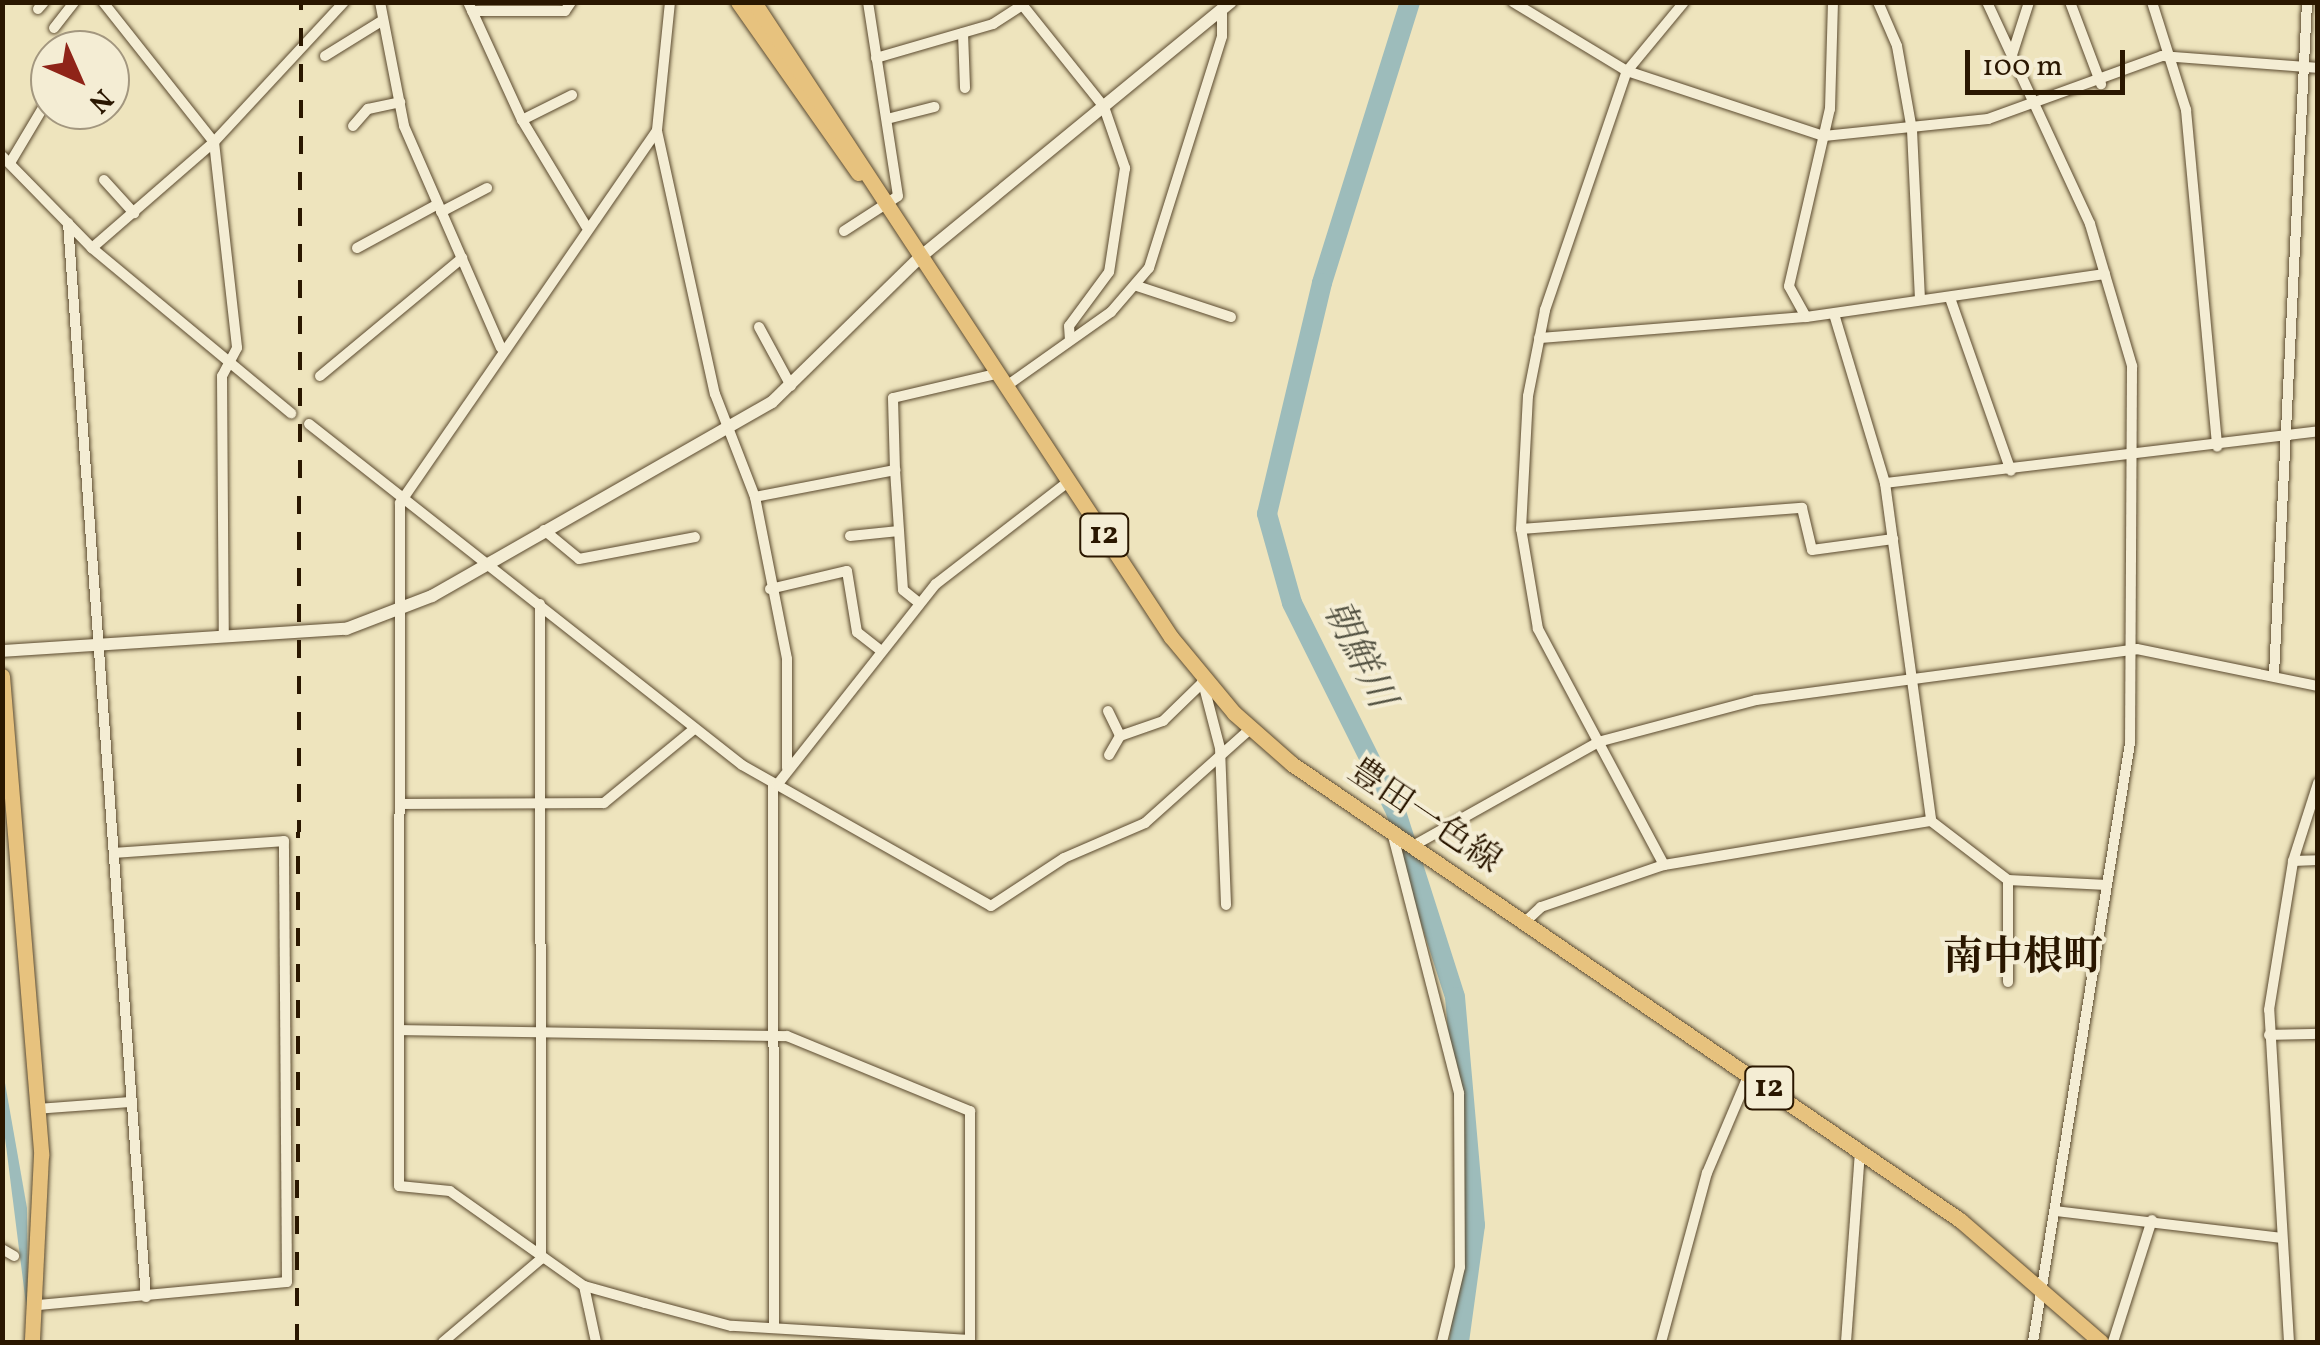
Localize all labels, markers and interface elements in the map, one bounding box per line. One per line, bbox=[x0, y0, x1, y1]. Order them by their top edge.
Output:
north arrow bbox=[30, 30, 130, 130]
scale bar bbox=[1970, 30, 2130, 92]
text: 100 m bbox=[1982, 46, 2063, 88]
text: N bbox=[79, 79, 121, 121]
road number: 12 bbox=[1079, 508, 1129, 562]
water label: 朝鮮川 bbox=[1312, 594, 1402, 716]
street label: 豊田一色線 bbox=[1340, 751, 1508, 883]
district label: 南中根町 bbox=[1943, 935, 2103, 983]
road number: 12 bbox=[1744, 1061, 1794, 1115]

